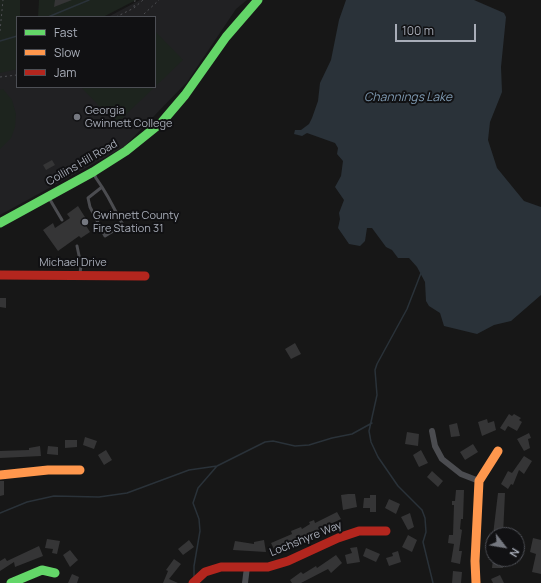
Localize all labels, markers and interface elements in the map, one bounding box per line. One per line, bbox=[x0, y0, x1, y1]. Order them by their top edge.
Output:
legend bbox=[16, 16, 156, 88]
scale bar bbox=[397, 16, 478, 42]
text: 100 m bbox=[402, 22, 434, 39]
text: Fast bbox=[54, 24, 78, 41]
text: Slow bbox=[54, 44, 80, 61]
text: Jam bbox=[54, 64, 76, 81]
water label: Channings Lake bbox=[364, 91, 452, 105]
place label: Georgia Gwinnett College bbox=[85, 104, 172, 130]
marker: Georgia Gwinnett College bbox=[72, 112, 82, 122]
street label: Collins Hill Road bbox=[44, 137, 120, 189]
place label: Gwinnett County Fire Station 31 bbox=[93, 209, 179, 235]
marker: Gwinnett County Fire Station 31 bbox=[80, 217, 90, 227]
street label: Michael Drive bbox=[39, 256, 107, 270]
street label: Lochshyre Way bbox=[268, 519, 344, 559]
north arrow bbox=[485, 527, 525, 567]
text: N bbox=[506, 546, 523, 560]

